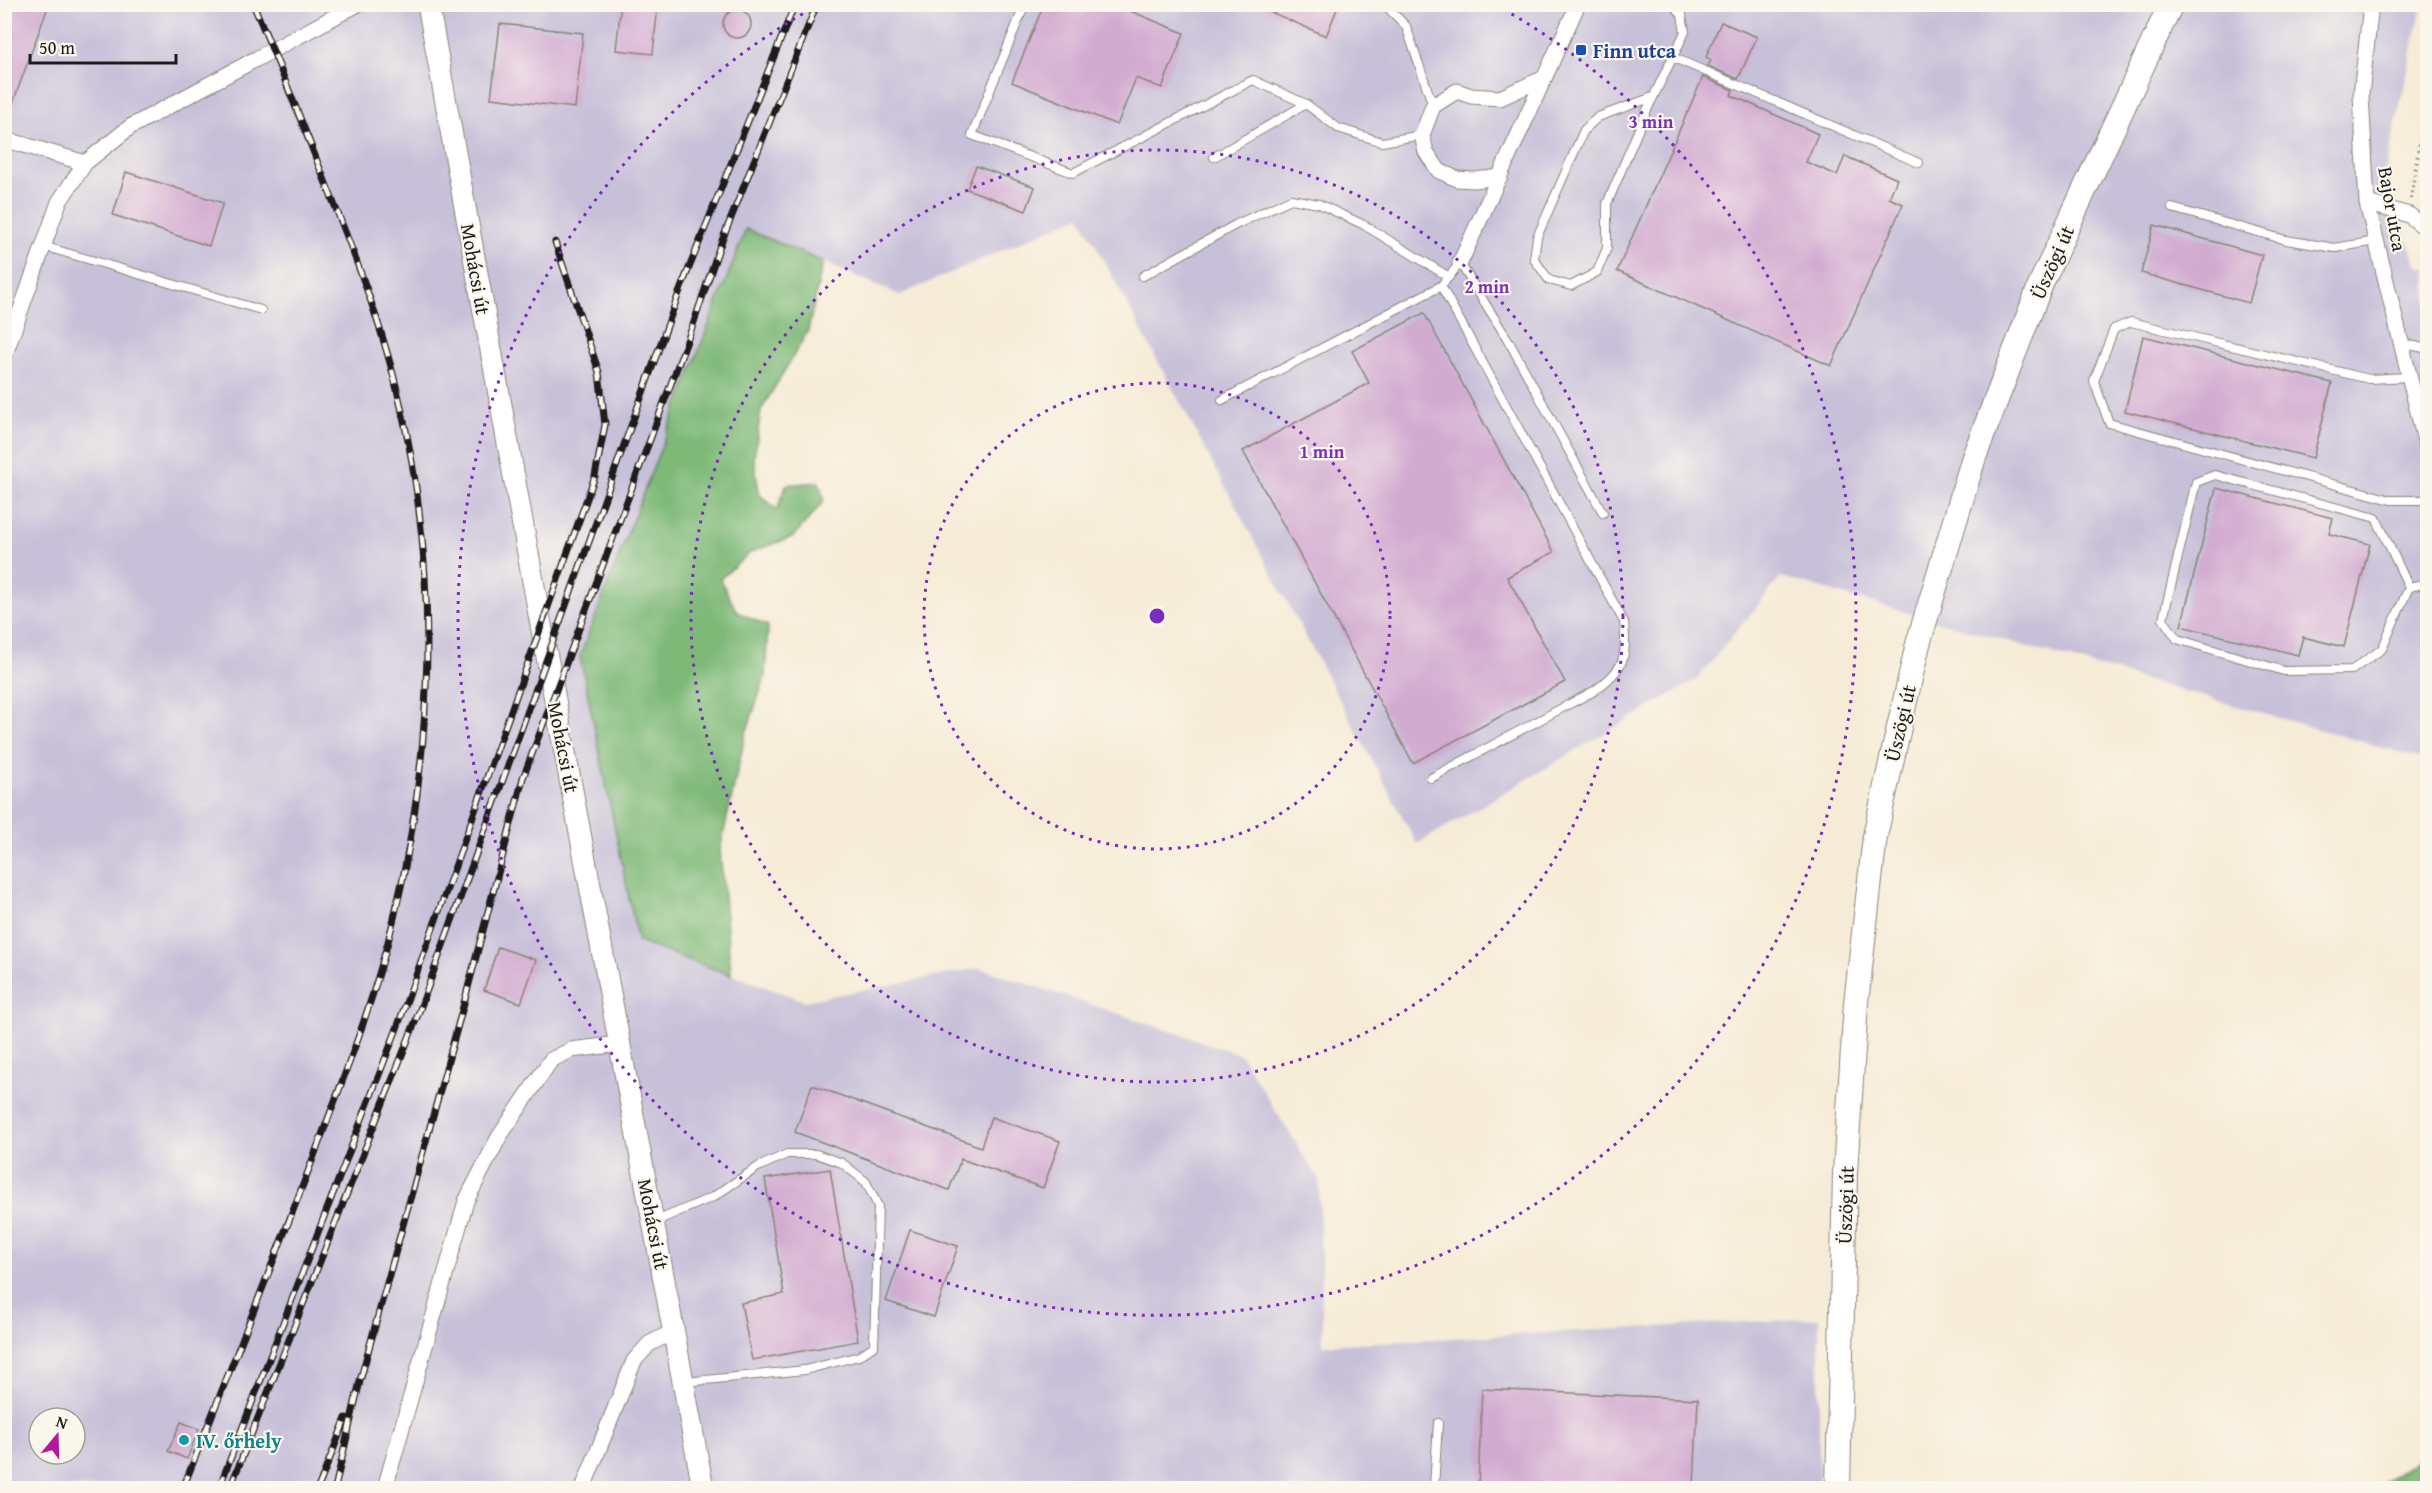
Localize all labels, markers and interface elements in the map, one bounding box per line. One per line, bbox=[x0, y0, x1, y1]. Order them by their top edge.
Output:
scale bar bbox=[30, 27, 176, 65]
text: 50 m bbox=[39, 34, 75, 61]
place label: Finn utca bbox=[1593, 36, 1677, 65]
marker: Finn utca bbox=[1574, 43, 1588, 57]
text: 3 min bbox=[1629, 108, 1674, 135]
street label: Bajor utca bbox=[2371, 165, 2415, 254]
street label: Mohácsi út bbox=[454, 221, 498, 317]
street label: Üszögi út bbox=[2023, 221, 2081, 303]
text: 2 min bbox=[1465, 273, 1510, 300]
text: 1 min bbox=[1300, 438, 1345, 465]
centre of rings bbox=[1147, 606, 1167, 626]
street label: Üszögi út bbox=[1877, 682, 1923, 764]
street label: Mohácsi út bbox=[541, 699, 587, 795]
street label: Üszögi út bbox=[1829, 1166, 1861, 1244]
street label: Mohácsi út bbox=[631, 1176, 677, 1272]
north arrow bbox=[27, 1406, 87, 1466]
text: N bbox=[53, 1409, 71, 1435]
place label: IV. őrhely bbox=[196, 1426, 282, 1455]
marker: IV. őrhely bbox=[177, 1433, 191, 1447]

